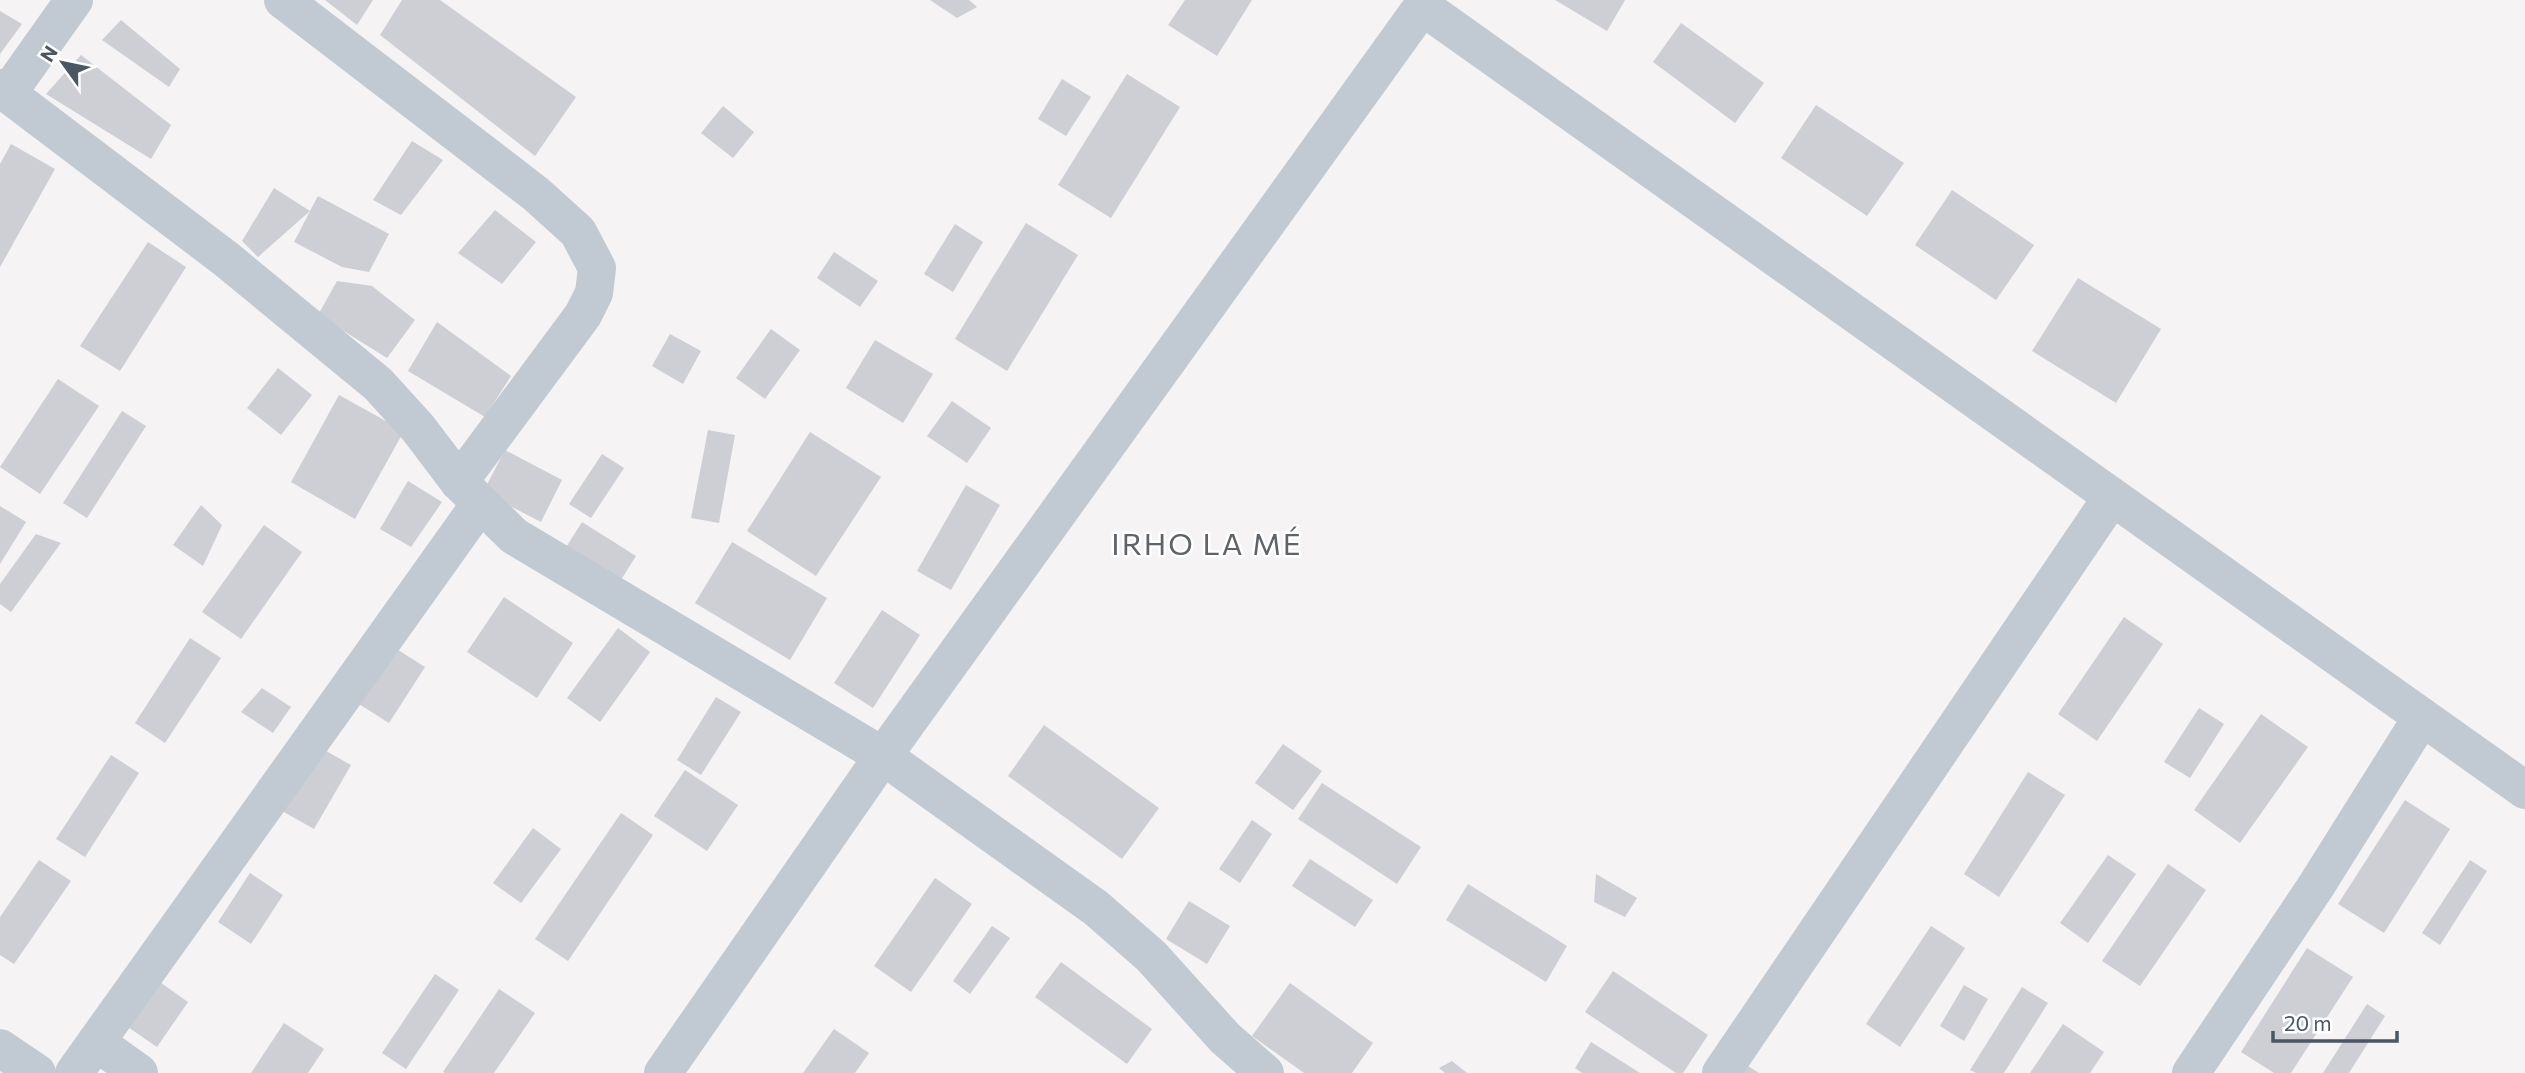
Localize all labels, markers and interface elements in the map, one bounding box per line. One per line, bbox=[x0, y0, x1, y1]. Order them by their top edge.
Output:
north arrow bbox=[28, 28, 98, 98]
text: N bbox=[35, 41, 62, 66]
district label: IRHO LA MÉ bbox=[1111, 524, 1303, 561]
scale bar bbox=[2273, 1000, 2397, 1044]
text: 20 m bbox=[2284, 1010, 2332, 1035]

